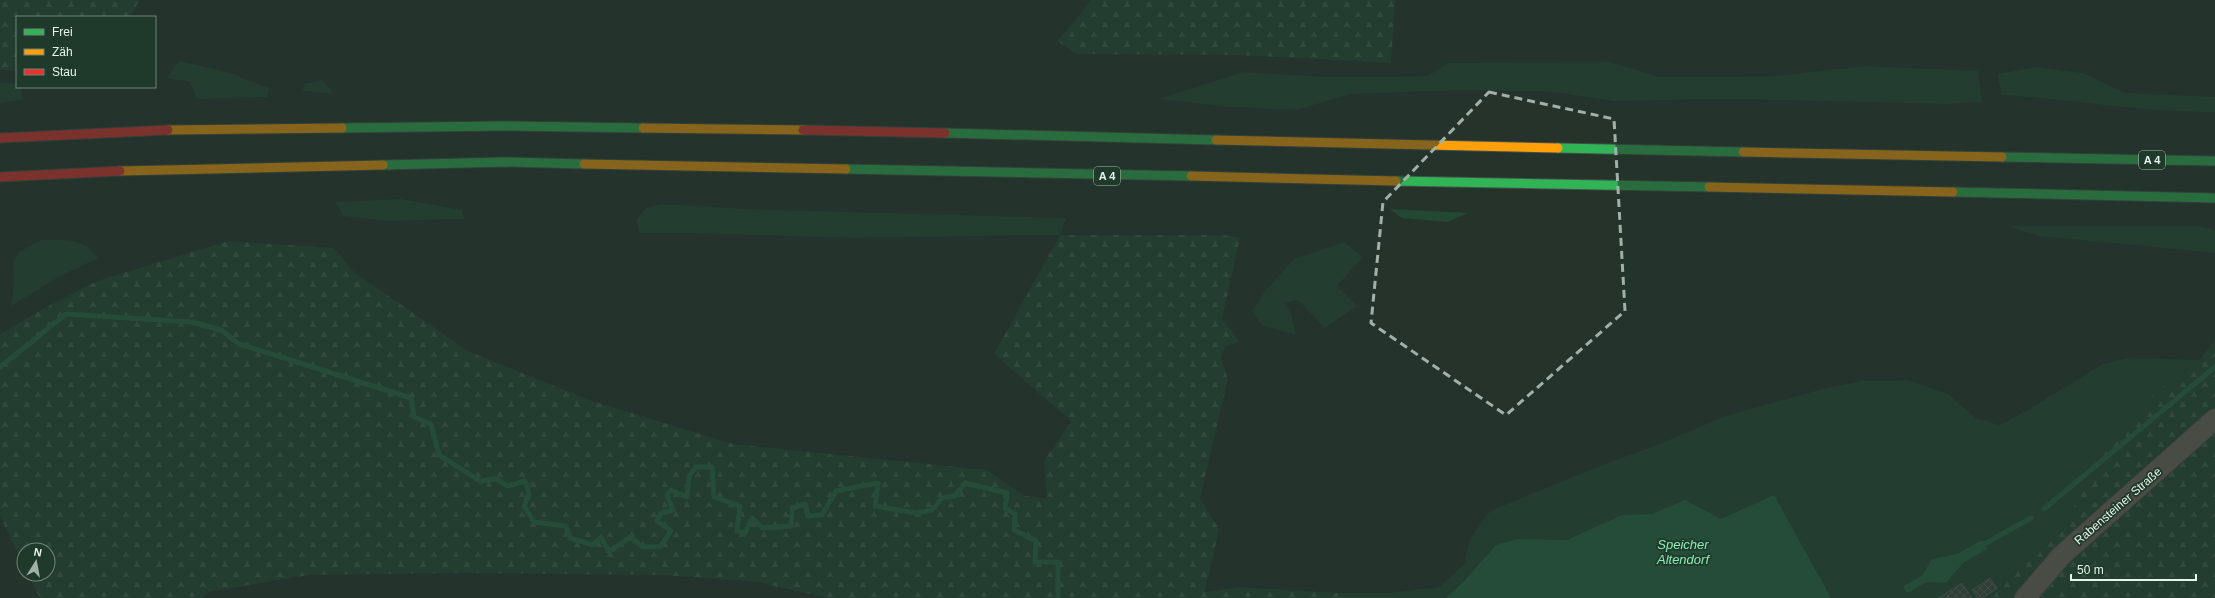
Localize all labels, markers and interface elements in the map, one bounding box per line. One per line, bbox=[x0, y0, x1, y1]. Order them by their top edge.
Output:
legend bbox=[16, 16, 156, 88]
text: Frei bbox=[52, 25, 73, 39]
text: Zäh bbox=[52, 45, 73, 59]
text: Stau bbox=[52, 65, 77, 79]
road number: A 4 bbox=[2139, 151, 2165, 169]
road number: A 4 bbox=[1094, 167, 1120, 185]
street label: Rabensteiner Straße bbox=[2072, 464, 2165, 548]
water label: Speicher Altendorf bbox=[1656, 537, 1710, 567]
north arrow bbox=[16, 542, 56, 582]
text: N bbox=[33, 546, 43, 559]
scale bar bbox=[2071, 556, 2196, 582]
text: 50 m bbox=[2077, 563, 2104, 577]

